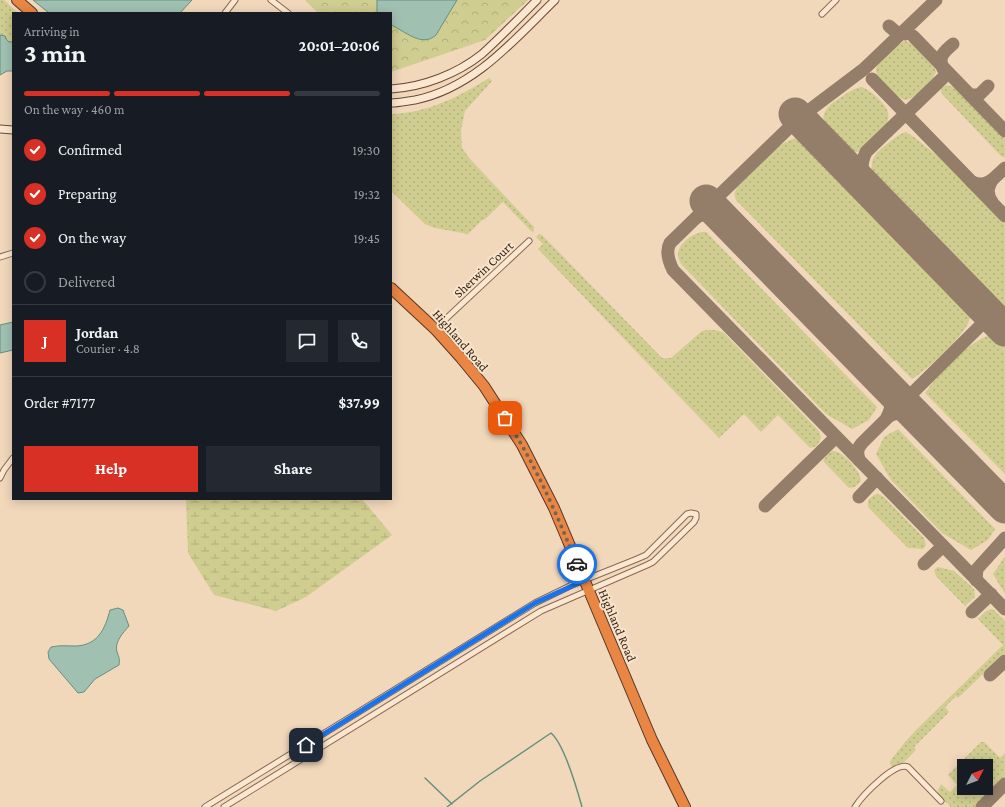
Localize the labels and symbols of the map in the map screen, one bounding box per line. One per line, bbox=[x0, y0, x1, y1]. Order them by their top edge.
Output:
street label: Sherwin Court bbox=[451, 238, 517, 301]
street label: Highland Road bbox=[430, 306, 492, 375]
pin bbox=[488, 401, 522, 435]
courier bbox=[557, 544, 597, 584]
street label: Highland Road bbox=[596, 587, 640, 664]
pin bbox=[289, 728, 323, 762]
north arrow bbox=[957, 759, 993, 795]

